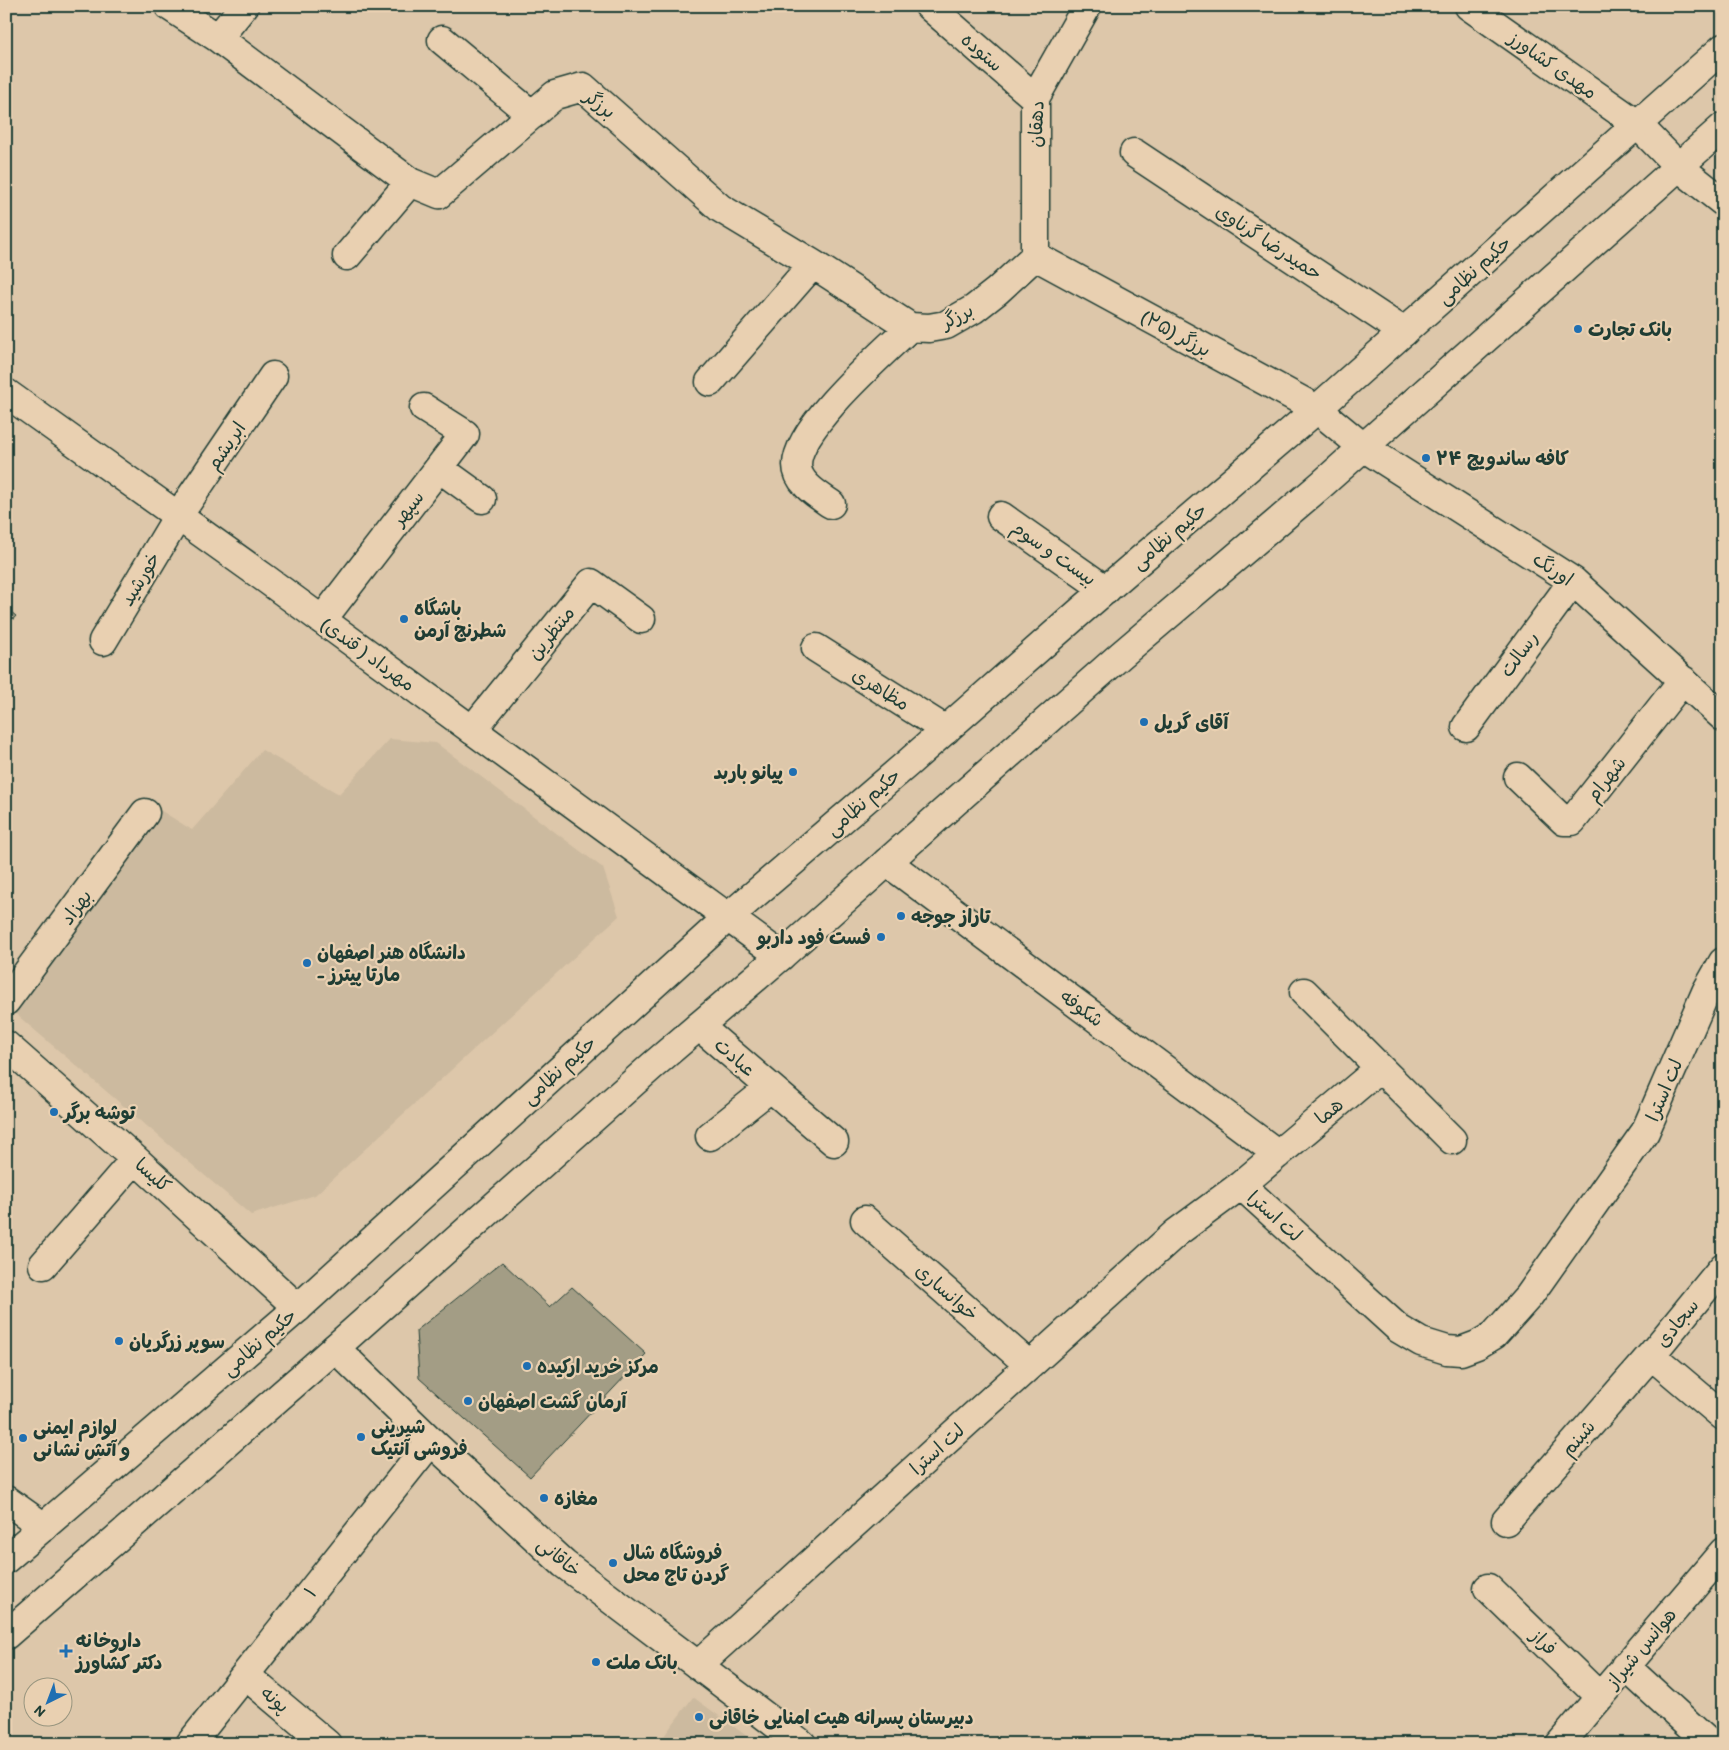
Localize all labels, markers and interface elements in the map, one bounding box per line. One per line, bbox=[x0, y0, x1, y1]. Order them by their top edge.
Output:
street label: مهدی کشاورز bbox=[1503, 25, 1602, 104]
street label: ستوده bbox=[956, 28, 1008, 76]
street label: برزگر bbox=[578, 83, 620, 123]
street label: دهقان bbox=[1023, 100, 1049, 148]
street label: حمیدرضا گرناوی bbox=[1211, 199, 1327, 285]
street label: حکیم نظامی bbox=[1432, 231, 1518, 311]
street label: برزگر bbox=[935, 298, 977, 335]
street label: برزگر (۲۵) bbox=[1137, 304, 1215, 362]
place label: بانک تجارت bbox=[1588, 318, 1672, 342]
marker: بانک تجارت bbox=[1572, 323, 1584, 335]
street label: ابریشم bbox=[201, 417, 253, 476]
place label: کافه ساندویچ ۲۴ bbox=[1436, 447, 1569, 471]
marker: کافه ساندویچ ۲۴ bbox=[1420, 452, 1432, 464]
street label: سپهر bbox=[386, 486, 430, 532]
street label: حکیم نظامی bbox=[1127, 498, 1213, 577]
street label: بیست و سوم bbox=[1005, 515, 1101, 593]
street label: اورنگ bbox=[1528, 547, 1578, 591]
street label: خورشید bbox=[115, 548, 165, 610]
place label: باشگاه شطرنج آرمن bbox=[414, 597, 506, 642]
street label: منتظرین bbox=[523, 602, 579, 664]
street label: مهرداد ( قندی) bbox=[316, 612, 420, 696]
marker: باشگاه شطرنج آرمن bbox=[398, 613, 410, 625]
street label: رسالت bbox=[1495, 627, 1543, 681]
street label: مظاهری bbox=[848, 663, 914, 715]
place label: آقای گریل bbox=[1154, 711, 1229, 734]
marker: آقای گریل bbox=[1138, 716, 1150, 728]
street label: شهرام bbox=[1581, 752, 1633, 808]
place label: پیانو باربد bbox=[713, 761, 784, 785]
street label: حکیم نظامی bbox=[821, 763, 907, 843]
marker: پیانو باربد bbox=[787, 766, 799, 778]
street label: بهزاد bbox=[55, 885, 97, 929]
place label: تاراز جوجه bbox=[911, 905, 992, 929]
marker: تاراز جوجه bbox=[895, 910, 907, 922]
place label: فست فود داربو bbox=[755, 926, 871, 951]
marker: فست فود داربو bbox=[875, 931, 887, 943]
place label: دانشگاه هنر اصفهان - مارتا پیترز bbox=[317, 941, 466, 987]
marker: دانشگاه هنر اصفهان - مارتا پیترز bbox=[301, 957, 313, 969]
street label: شکوفه bbox=[1056, 984, 1108, 1032]
street label: حکیم نظامی bbox=[517, 1031, 603, 1111]
street label: عبادت bbox=[710, 1033, 760, 1081]
street label: لت استرا bbox=[1641, 1055, 1687, 1125]
street label: هما bbox=[1310, 1093, 1348, 1129]
place label: توشه برگر bbox=[62, 1101, 137, 1125]
marker: توشه برگر bbox=[48, 1106, 60, 1118]
street label: کلیسا bbox=[130, 1153, 176, 1197]
street label: لت استرا bbox=[1243, 1186, 1307, 1246]
street label: خوانساری bbox=[911, 1258, 983, 1326]
street label: سجادی bbox=[1650, 1294, 1704, 1352]
street label: حکیم نظامی bbox=[217, 1303, 303, 1383]
place label: سوپر زرگریان bbox=[129, 1330, 225, 1354]
marker: سوپر زرگریان bbox=[113, 1335, 125, 1347]
place label: مرکز خرید ارکیده bbox=[537, 1355, 659, 1378]
marker: مرکز خرید ارکیده bbox=[521, 1360, 533, 1372]
place label: آرمان گشت اصفهان bbox=[478, 1390, 628, 1413]
marker: آرمان گشت اصفهان bbox=[462, 1395, 474, 1407]
place label: شیرینی فروشی آنتیک bbox=[371, 1415, 468, 1461]
street label: شبنم bbox=[1556, 1415, 1602, 1463]
place label: لوازم ایمنی و آتش نشانی bbox=[33, 1416, 130, 1462]
street label: لت استرا bbox=[905, 1419, 969, 1479]
marker: شیرینی فروشی آنتیک bbox=[355, 1431, 367, 1443]
marker: لوازم ایمنی و آتش نشانی bbox=[17, 1432, 29, 1444]
place label: مغازه bbox=[554, 1487, 598, 1510]
marker: مغازه bbox=[538, 1492, 550, 1504]
street label: خاقانی bbox=[532, 1532, 586, 1583]
place label: فروشگاه شال گردن تاج محل bbox=[623, 1541, 730, 1586]
marker: فروشگاه شال گردن تاج محل bbox=[607, 1557, 619, 1569]
street label: ۱ bbox=[299, 1582, 321, 1602]
street label: هوانس شیراز bbox=[1600, 1603, 1681, 1694]
street label: فراز bbox=[1525, 1623, 1562, 1660]
place label: داروخانه دکتر کشاورز bbox=[74, 1629, 162, 1674]
marker: داروخانه دکتر کشاورز bbox=[60, 1645, 72, 1657]
place label: بانک ملت bbox=[606, 1651, 678, 1675]
marker: بانک ملت bbox=[590, 1656, 602, 1668]
north arrow bbox=[22, 1678, 72, 1728]
street label: پونه bbox=[255, 1680, 294, 1718]
text: N bbox=[30, 1702, 49, 1721]
place label: دبیرستان پسرانه هیت امنایی خاقانی bbox=[709, 1706, 974, 1730]
marker: دبیرستان پسرانه هیت امنایی خاقانی bbox=[693, 1711, 705, 1723]

